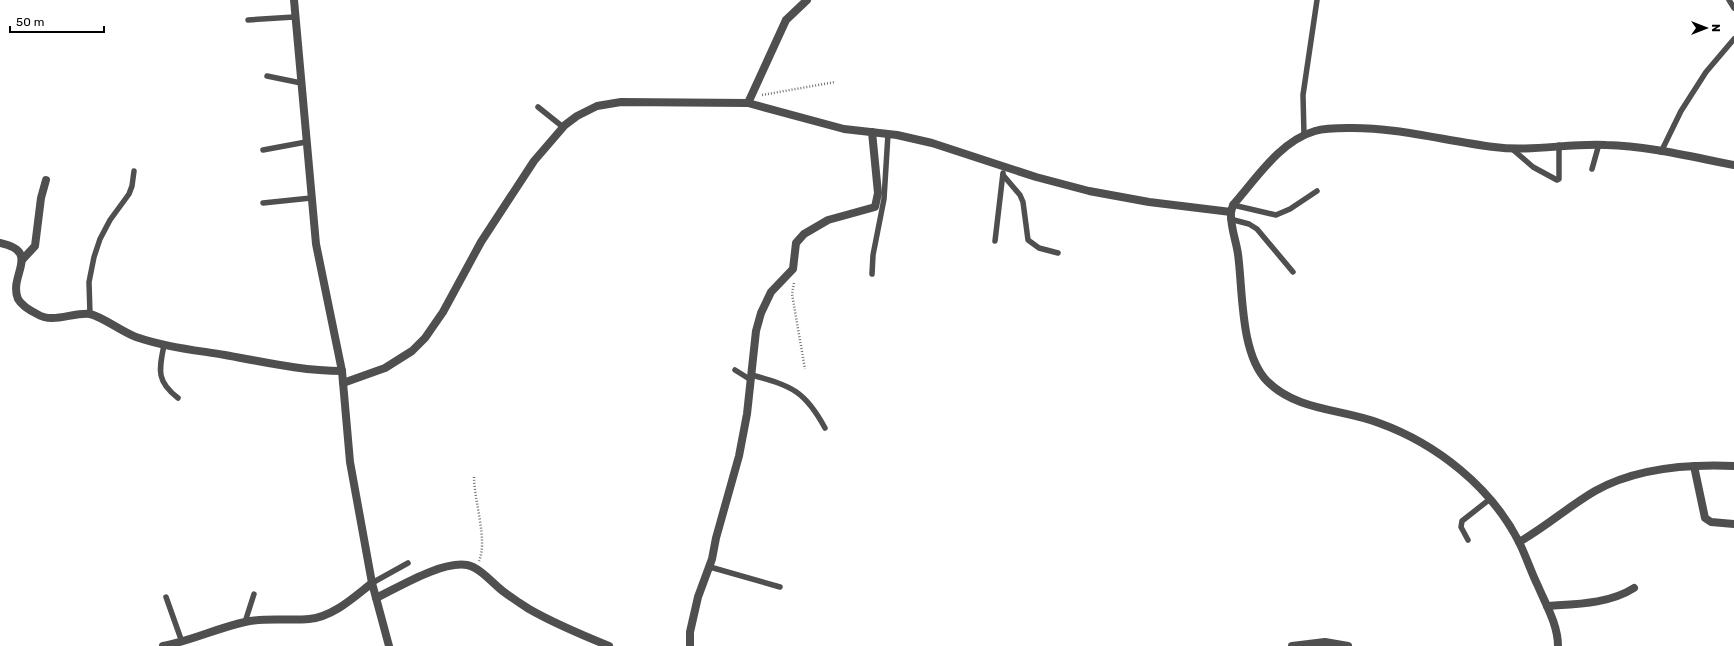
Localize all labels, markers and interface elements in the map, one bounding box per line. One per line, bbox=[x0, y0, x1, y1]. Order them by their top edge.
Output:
scale bar bbox=[10, 8, 104, 34]
north arrow bbox=[1686, 8, 1726, 48]
text: 50 m bbox=[16, 15, 44, 29]
text: N bbox=[1709, 24, 1722, 32]

